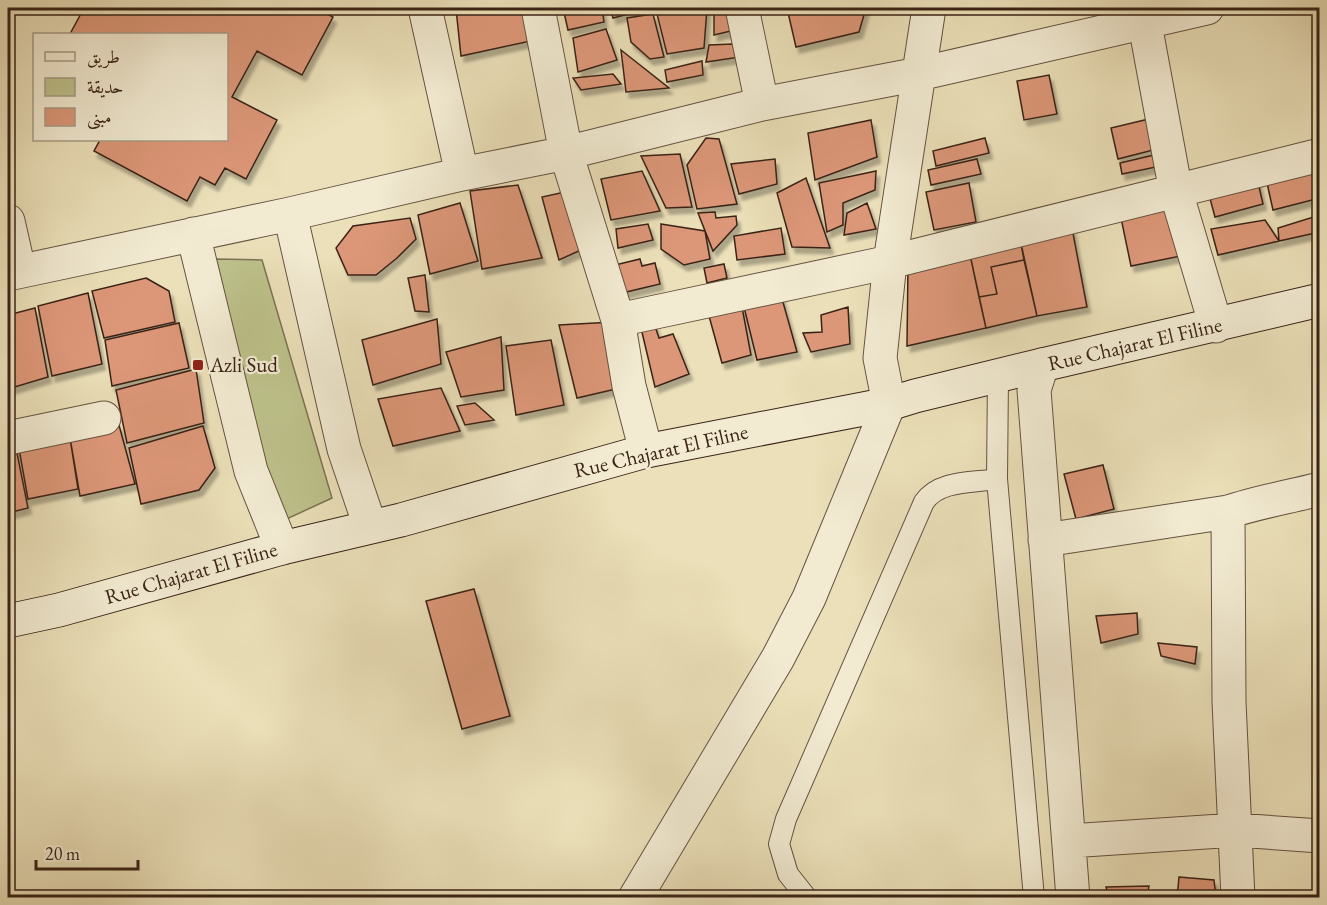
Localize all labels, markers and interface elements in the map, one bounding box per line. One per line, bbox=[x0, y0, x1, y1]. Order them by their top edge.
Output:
legend bbox=[33, 33, 228, 141]
text: طريق bbox=[87, 45, 120, 69]
text: حديقة bbox=[87, 75, 123, 98]
text: مبنى bbox=[87, 105, 112, 130]
street label: Rue Chajarat El Filine bbox=[1045, 310, 1225, 377]
place label: Azli Sud bbox=[209, 351, 278, 378]
marker: Azli Sud bbox=[191, 358, 205, 372]
street label: Rue Chajarat El Filine bbox=[571, 417, 751, 484]
street label: Rue Chajarat El Filine bbox=[102, 535, 280, 610]
scale bar bbox=[36, 833, 138, 871]
text: 20 m bbox=[45, 842, 80, 865]

